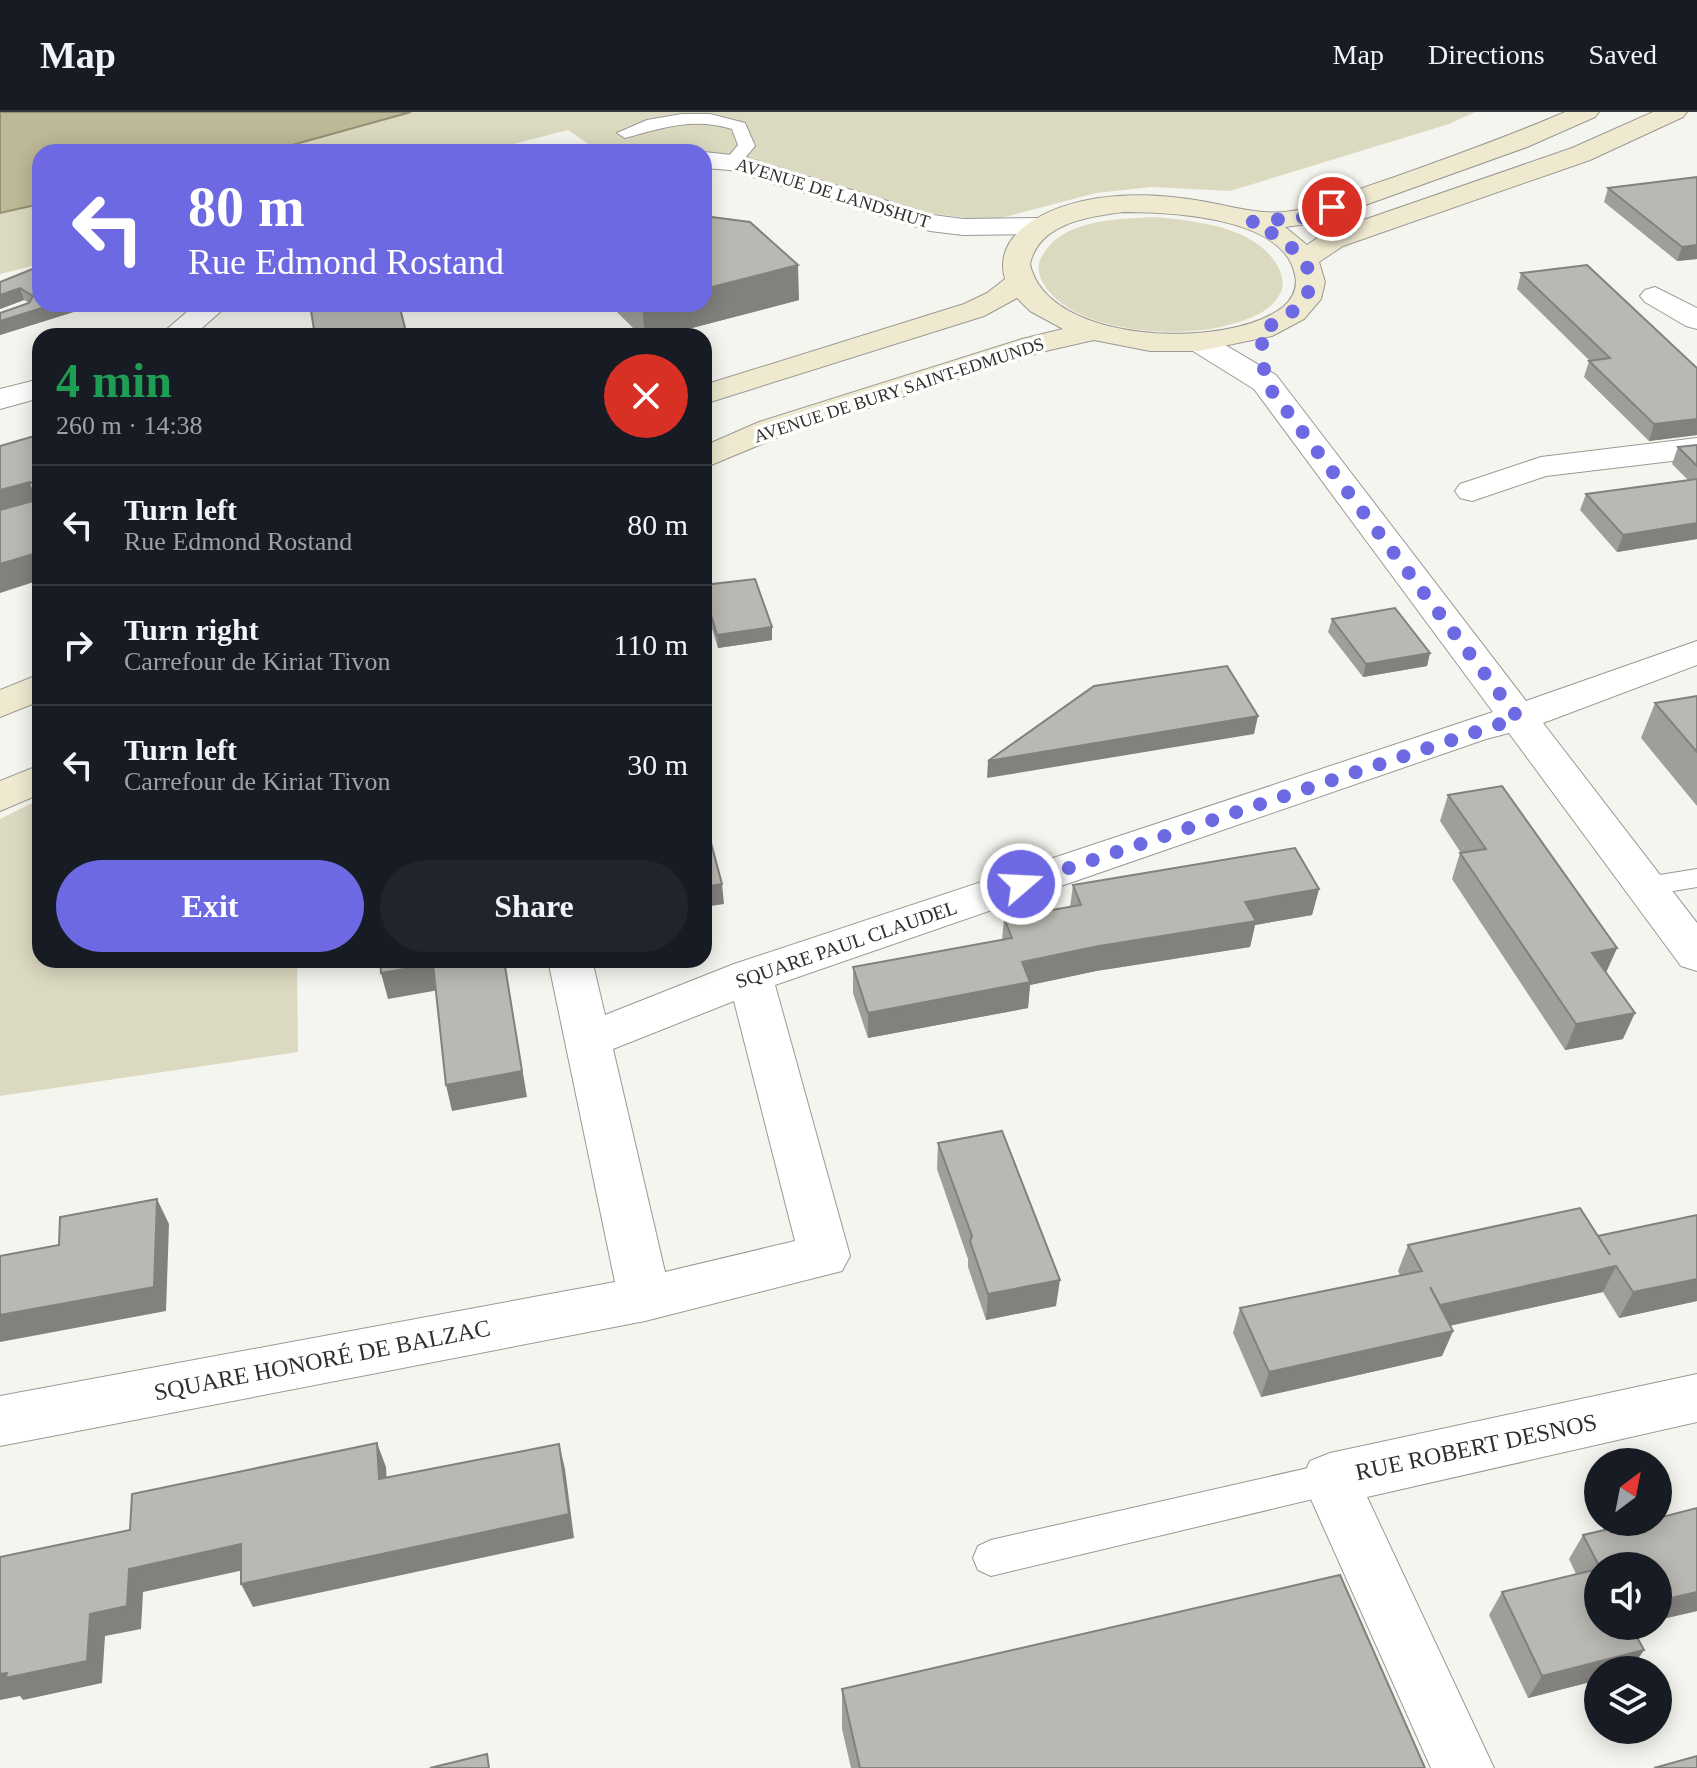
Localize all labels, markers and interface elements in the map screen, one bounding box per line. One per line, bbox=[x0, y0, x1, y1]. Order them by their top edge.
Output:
text: Map bbox=[40, 34, 116, 76]
text: Map bbox=[1333, 39, 1384, 70]
text: Directions bbox=[1428, 39, 1545, 70]
text: Saved bbox=[1589, 39, 1657, 70]
street label: AVENUE DE LANDSHUT bbox=[734, 154, 932, 232]
pin bbox=[1298, 173, 1366, 241]
icon: left bbox=[56, 176, 160, 280]
text: 80 m bbox=[188, 176, 305, 238]
icon: arrive bbox=[1310, 185, 1354, 229]
text: Rue Edmond Rostand bbox=[188, 242, 504, 282]
street label: AVENUE DE BURY SAINT-EDMUNDS bbox=[751, 334, 1047, 446]
text: 4 min bbox=[56, 354, 172, 407]
button: close bbox=[604, 354, 688, 438]
text: 260 m · 14:38 bbox=[56, 411, 203, 440]
text: Turn left bbox=[124, 493, 237, 526]
icon: left bbox=[56, 503, 100, 547]
text: 80 m bbox=[627, 508, 688, 541]
text: Rue Edmond Rostand bbox=[124, 527, 352, 556]
text: Turn right bbox=[124, 613, 259, 646]
icon: right bbox=[56, 623, 100, 667]
text: 110 m bbox=[613, 628, 688, 661]
text: Carrefour de Kiriat Tivon bbox=[124, 647, 390, 676]
text: Turn left bbox=[124, 733, 237, 766]
icon: left bbox=[56, 743, 100, 787]
text: 30 m bbox=[627, 748, 688, 781]
text: Carrefour de Kiriat Tivon bbox=[124, 767, 390, 796]
position arrow bbox=[979, 842, 1063, 926]
button: Exit bbox=[56, 860, 364, 952]
button: Share bbox=[380, 860, 688, 952]
street label: SQUARE PAUL CLAUDEL bbox=[732, 896, 960, 992]
street label: SQUARE HONORÉ DE BALZAC bbox=[152, 1315, 492, 1405]
street label: RUE ROBERT DESNOS bbox=[1353, 1409, 1599, 1485]
north arrow bbox=[1584, 1448, 1672, 1536]
map controls bbox=[1584, 1448, 1672, 1744]
button: sound bbox=[1584, 1552, 1672, 1640]
button: layers bbox=[1584, 1656, 1672, 1744]

